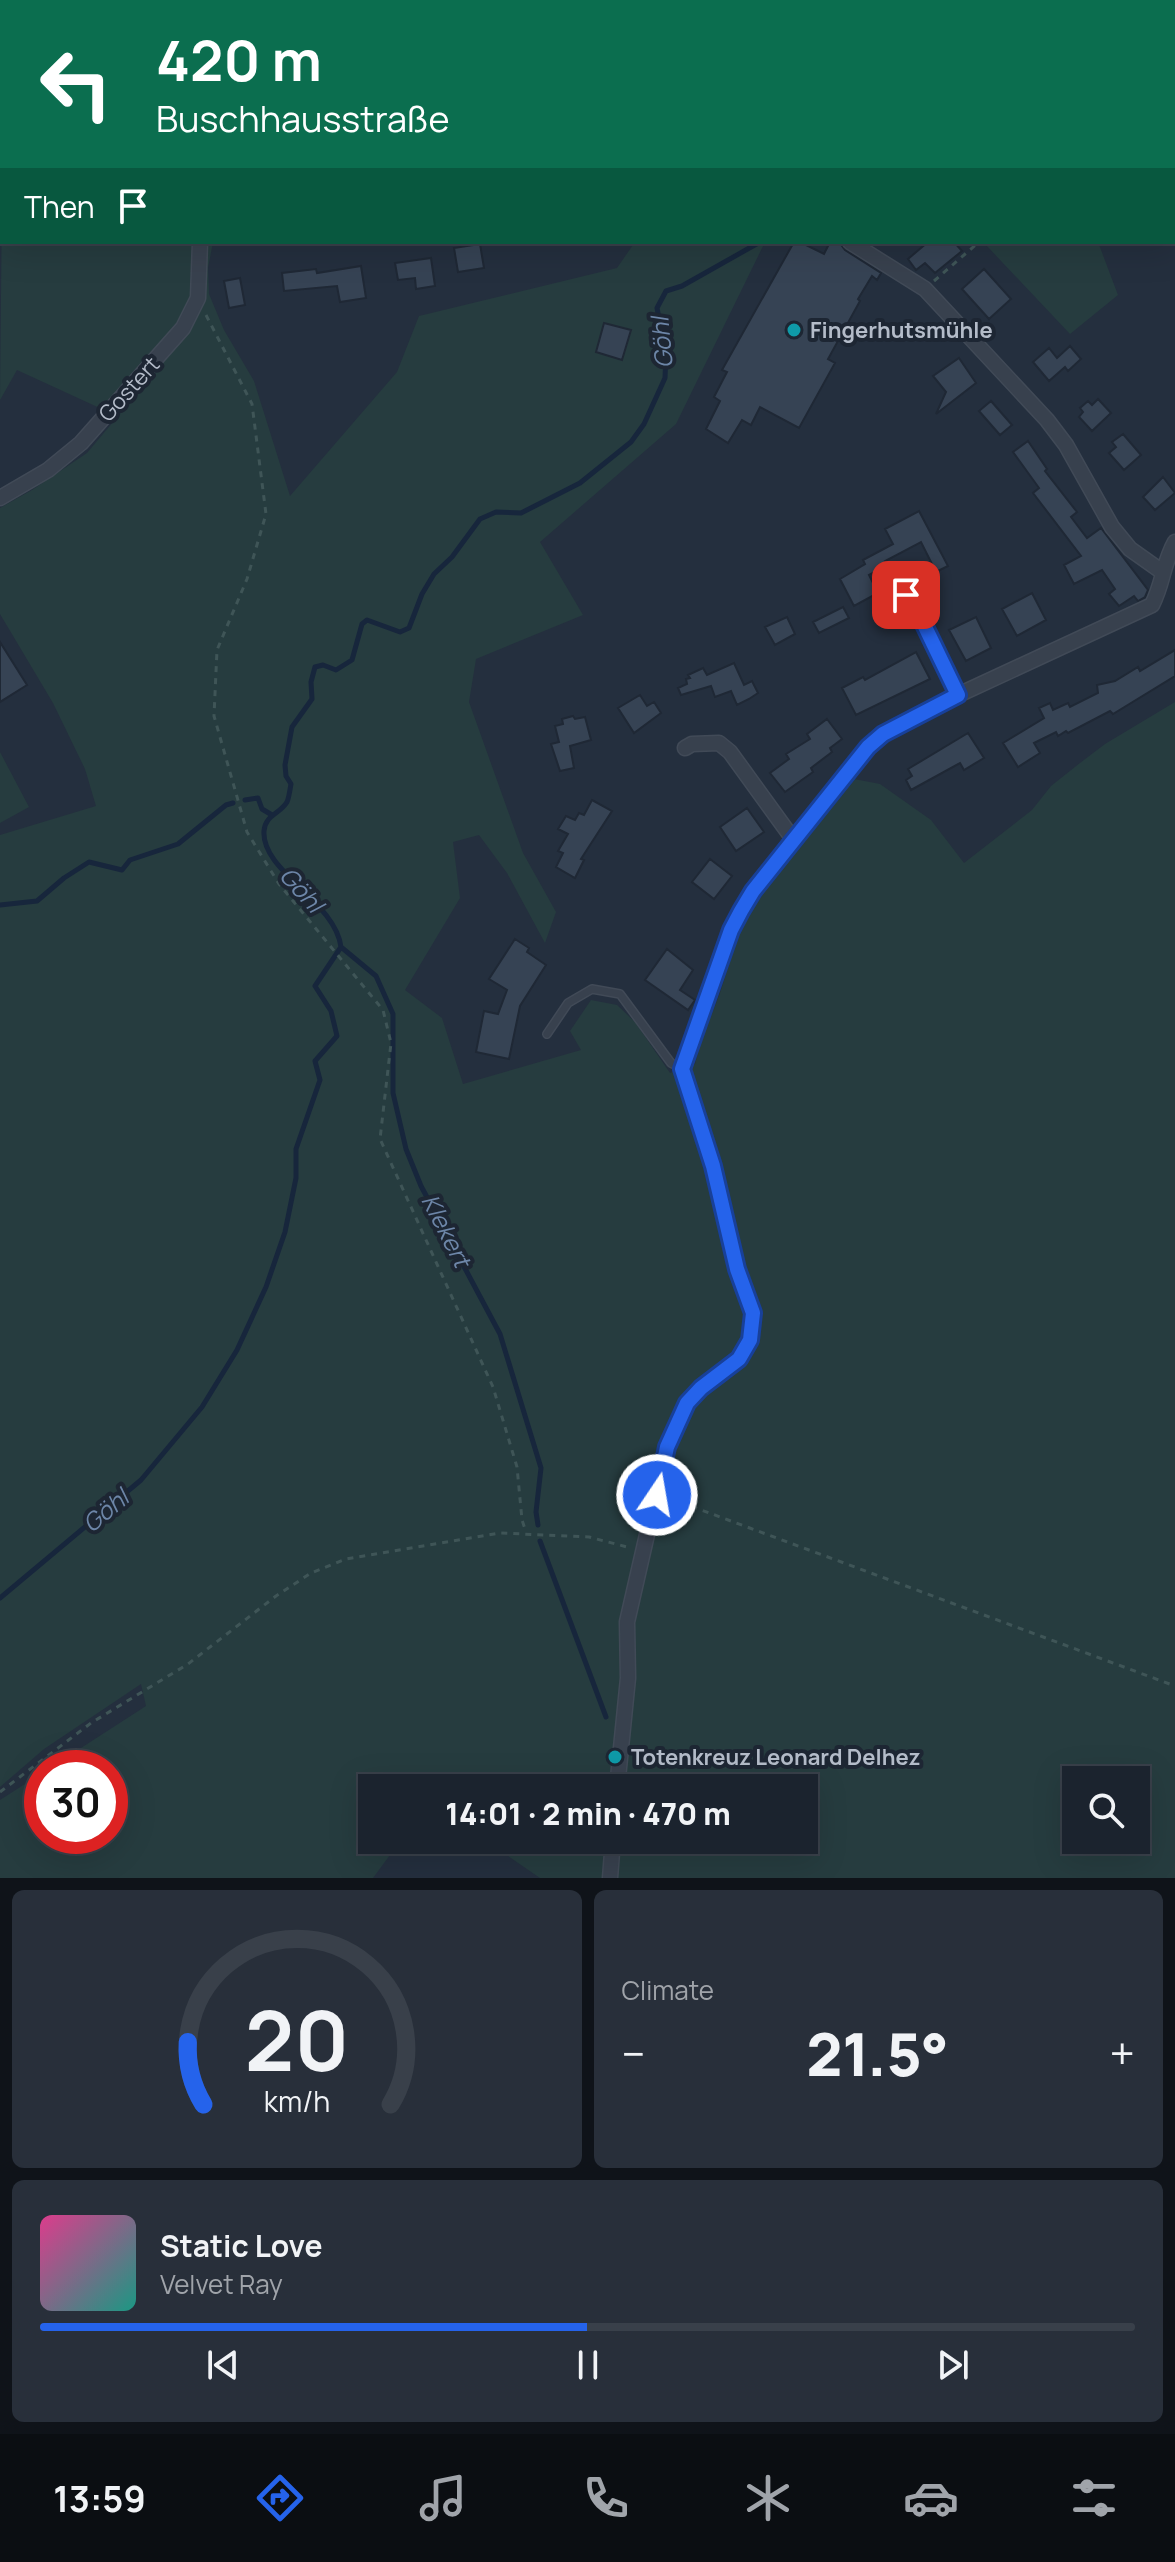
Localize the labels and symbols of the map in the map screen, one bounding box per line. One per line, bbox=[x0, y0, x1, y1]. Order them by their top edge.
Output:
water label: Göhl bbox=[642, 313, 680, 370]
place label: Fingerhutsmühle bbox=[810, 315, 993, 345]
marker: Fingerhutsmühle bbox=[785, 321, 803, 339]
street label: Gostert bbox=[92, 350, 166, 428]
pin bbox=[872, 561, 940, 629]
water label: Göhl bbox=[273, 859, 334, 922]
water label: Klekert bbox=[415, 1188, 480, 1274]
position arrow bbox=[615, 1453, 699, 1537]
water label: Göhl bbox=[75, 1479, 138, 1539]
place label: Totenkreuz Leonard Delhez bbox=[631, 1742, 920, 1772]
marker: Totenkreuz Leonard Delhez bbox=[606, 1748, 624, 1766]
speed limit sign: 30 bbox=[24, 1750, 128, 1854]

